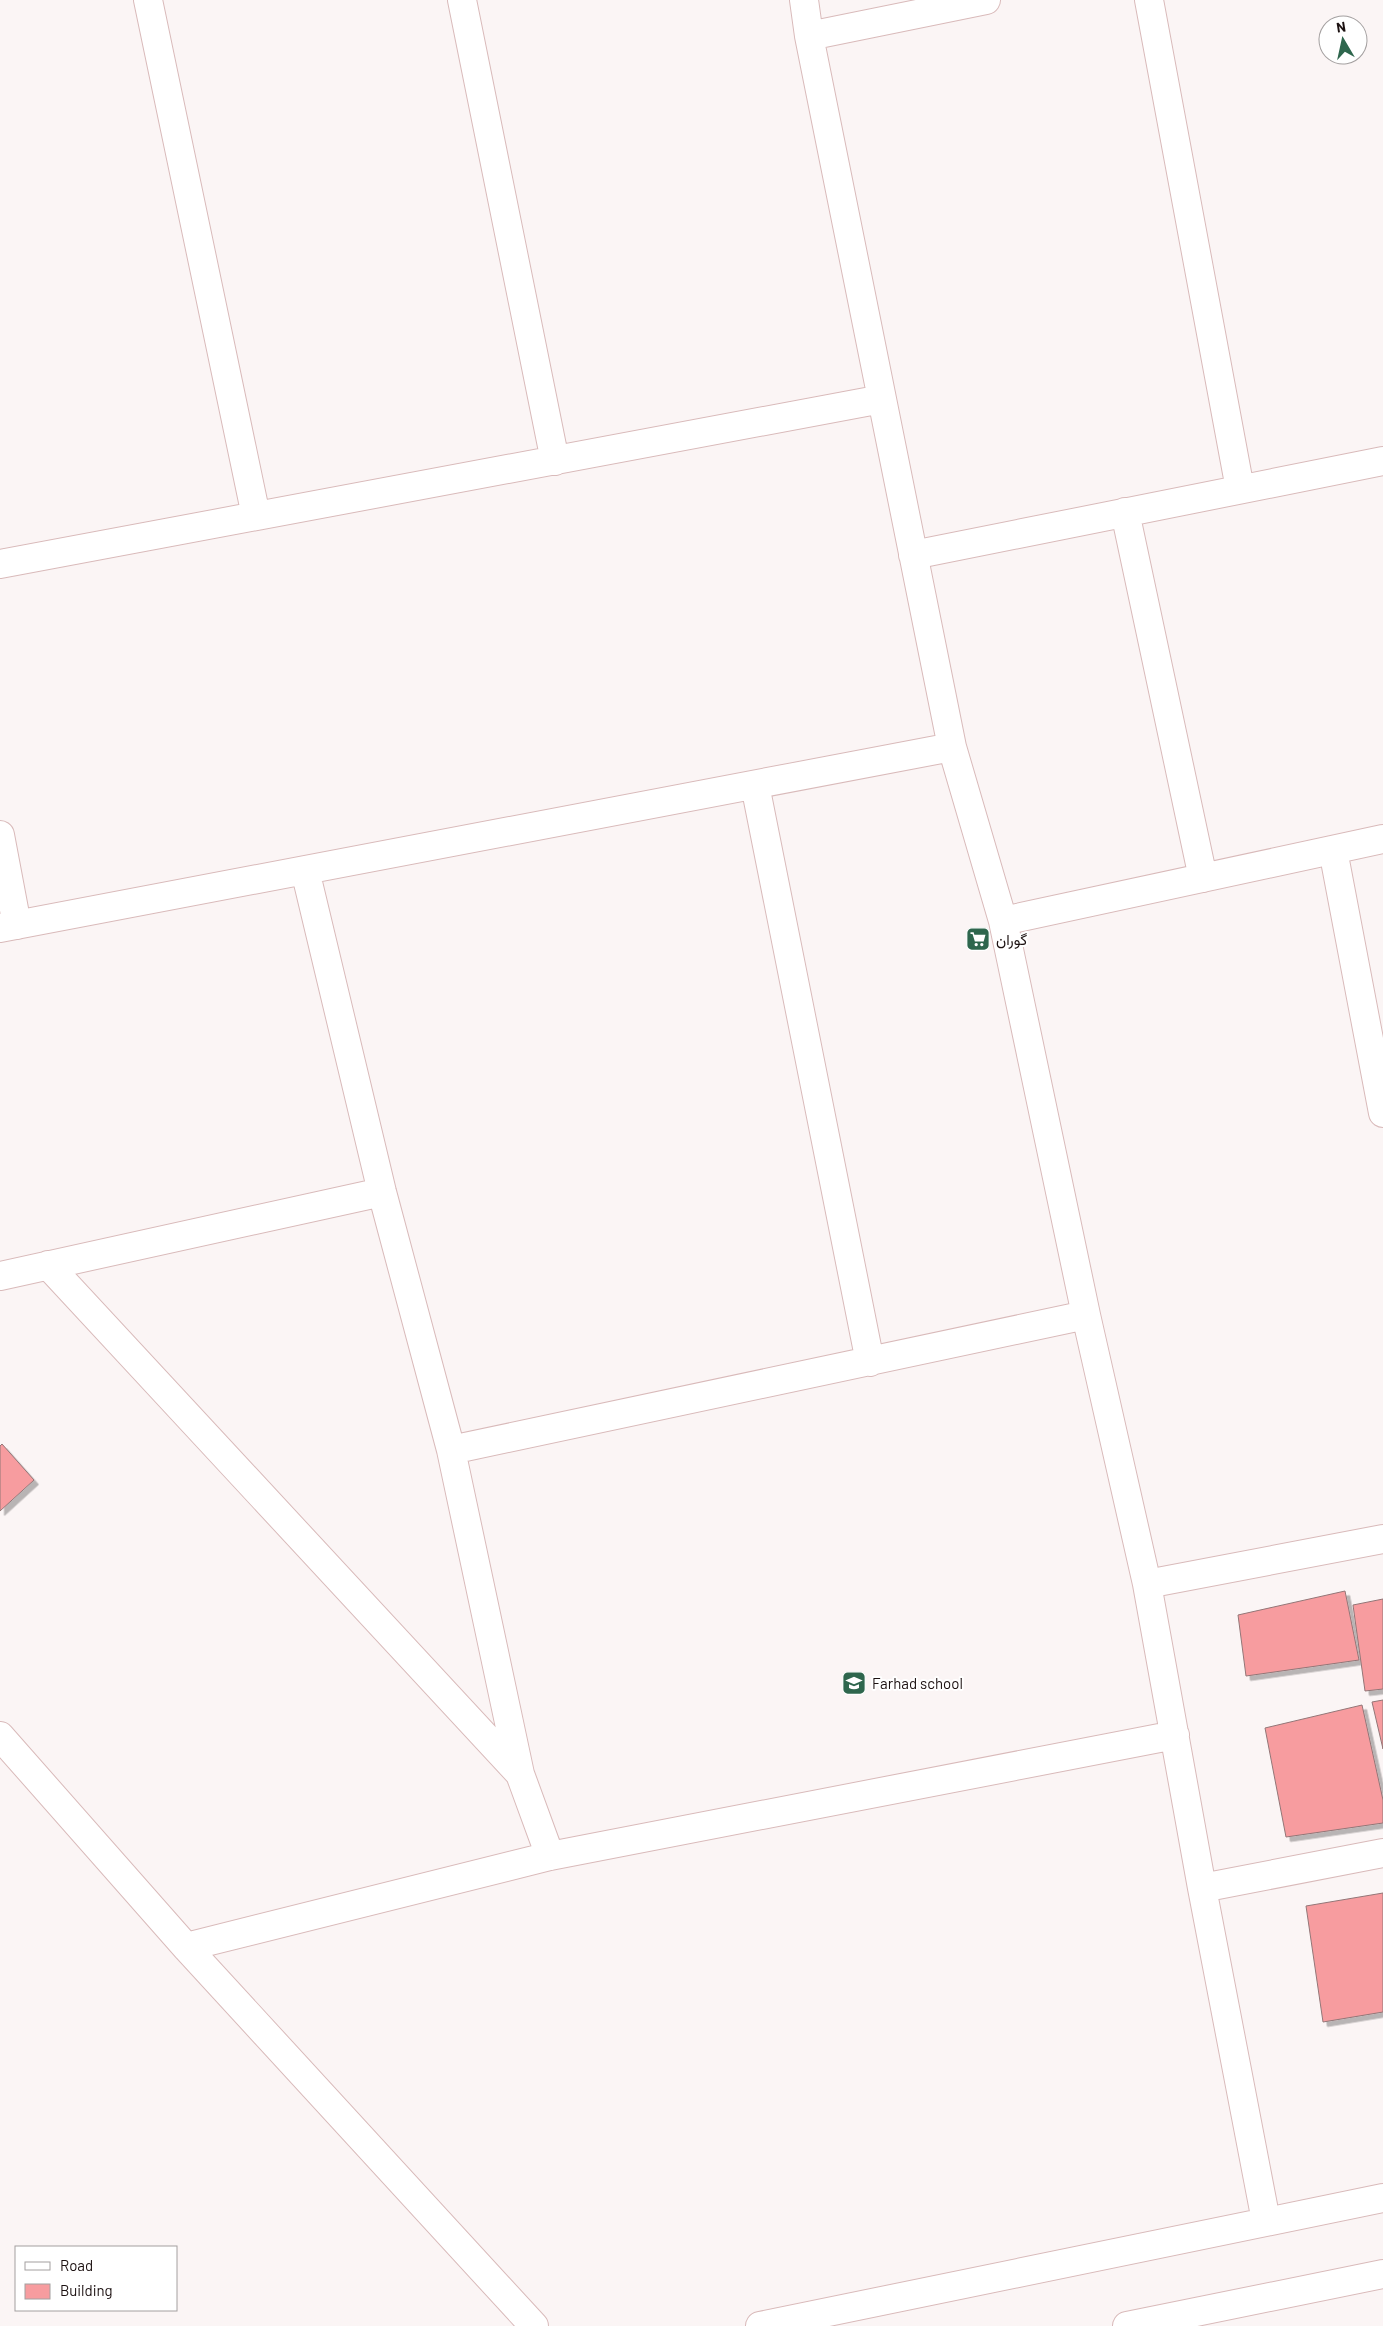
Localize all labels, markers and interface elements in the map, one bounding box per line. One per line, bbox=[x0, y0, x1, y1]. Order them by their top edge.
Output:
north arrow bbox=[1318, 15, 1368, 65]
text: N bbox=[1335, 18, 1347, 36]
supermarket icon: گوران bbox=[965, 926, 991, 952]
place label: گوران bbox=[996, 930, 1027, 949]
school or university icon: Farhad school bbox=[841, 1670, 867, 1696]
place label: Farhad school bbox=[872, 1674, 963, 1692]
legend bbox=[15, 2246, 178, 2311]
text: Road bbox=[60, 2256, 93, 2274]
text: Building bbox=[60, 2281, 113, 2299]

